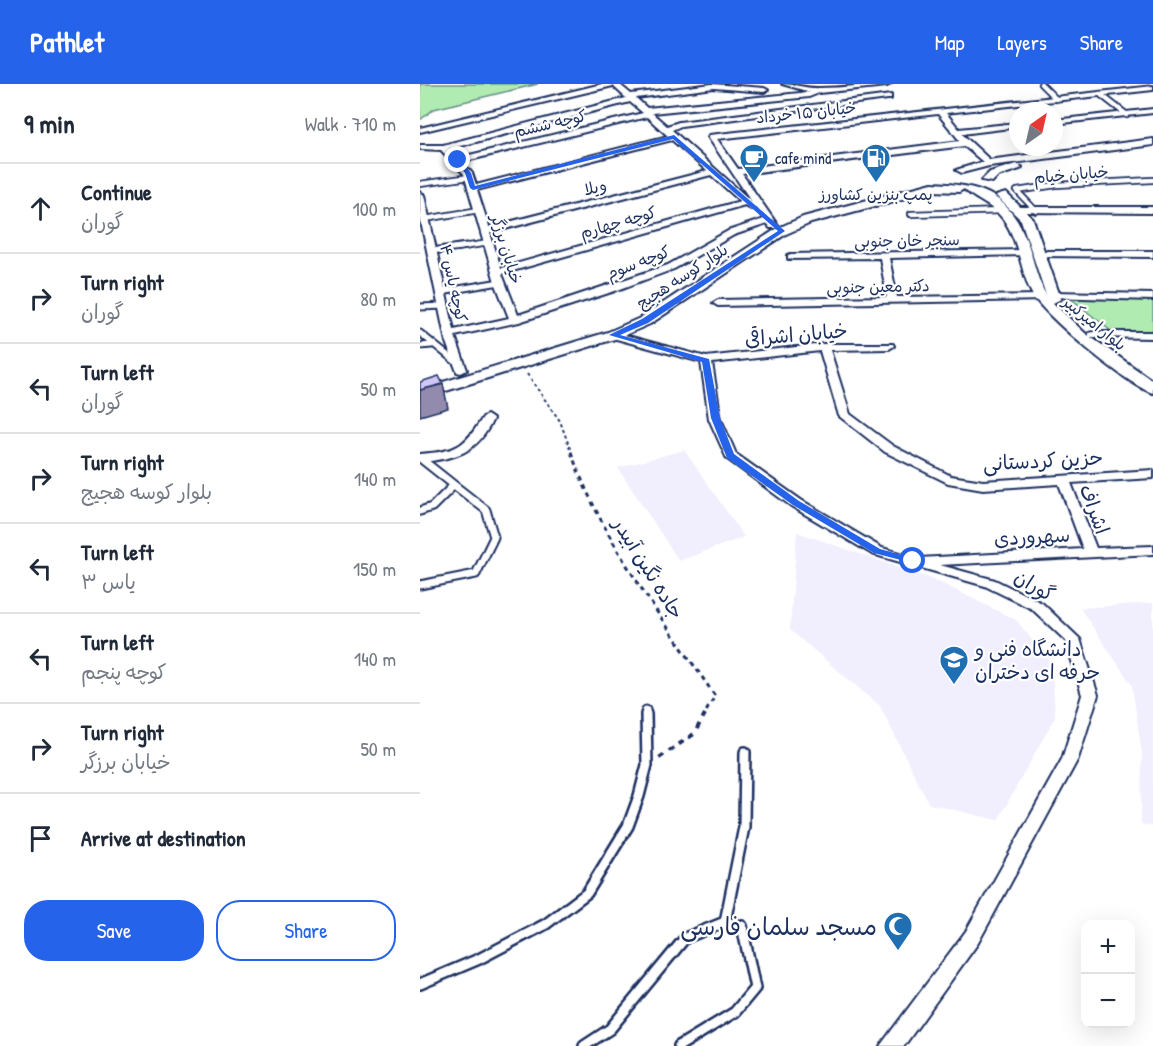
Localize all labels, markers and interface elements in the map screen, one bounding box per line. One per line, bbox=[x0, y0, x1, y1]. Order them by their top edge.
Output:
text: Pathlet bbox=[30, 23, 104, 61]
text: Map bbox=[935, 28, 964, 57]
text: Layers bbox=[997, 28, 1047, 57]
text: Share bbox=[1080, 28, 1123, 57]
street label: خیابان ۱۵ خرداد bbox=[755, 96, 857, 128]
north arrow bbox=[1009, 102, 1063, 156]
street label: کوچه ششم bbox=[511, 104, 589, 144]
text: 9 min bbox=[24, 106, 75, 141]
text: Walk · 710 m bbox=[305, 110, 396, 137]
cafe icon: cafe mind bbox=[738, 142, 770, 184]
fuel station icon: پمپ بنزین کشاورز bbox=[860, 142, 892, 184]
route end bbox=[444, 146, 470, 172]
place label: cafe mind bbox=[775, 147, 831, 169]
street label: خیابان خیام bbox=[1033, 160, 1109, 190]
street label: ویلا bbox=[581, 174, 609, 200]
text: Continue bbox=[81, 177, 152, 207]
place label: پمپ بنزین کشاورز bbox=[817, 183, 933, 205]
icon: ahead bbox=[24, 192, 57, 225]
text: 100 m bbox=[353, 195, 396, 222]
street label: کوچه چهارم bbox=[577, 201, 659, 245]
text: گوران bbox=[81, 208, 124, 235]
street label: خیابان برزگر bbox=[485, 210, 528, 287]
street label: سنجر خان جنوبی bbox=[854, 228, 960, 252]
street label: بلوار کوسه هجیج bbox=[632, 238, 732, 314]
street label: کوچه سوم bbox=[603, 240, 674, 286]
street label: کوچه یاس ۴ bbox=[435, 242, 473, 324]
text: Turn right bbox=[81, 267, 164, 297]
street label: دکتر معین جنوبی bbox=[826, 274, 930, 298]
icon: right bbox=[24, 282, 57, 315]
text: 80 m bbox=[360, 285, 396, 312]
street label: بلوار امیرکبیر bbox=[1057, 289, 1131, 355]
text: گوران bbox=[81, 298, 124, 325]
street label: خیابان اشراقی bbox=[743, 316, 849, 352]
text: Turn left bbox=[81, 357, 154, 387]
icon: left bbox=[24, 372, 57, 405]
text: 50 m bbox=[360, 375, 396, 402]
text: گوران bbox=[81, 388, 124, 415]
street label: حزین کردستانی bbox=[982, 443, 1104, 477]
text: Turn right bbox=[81, 447, 164, 477]
icon: right bbox=[24, 462, 57, 495]
text: 140 m bbox=[354, 465, 396, 492]
text: بلوار کوسه هجیج bbox=[81, 478, 212, 505]
street label: اشراف bbox=[1074, 480, 1116, 538]
street label: جاده نگین آبیدر bbox=[606, 510, 691, 624]
street label: سهروردی bbox=[993, 521, 1071, 551]
text: Turn left bbox=[81, 537, 154, 567]
route start bbox=[899, 547, 925, 573]
icon: left bbox=[24, 552, 57, 585]
text: 150 m bbox=[353, 555, 396, 582]
street label: گوران bbox=[1009, 562, 1060, 608]
text: یاس ۳ bbox=[81, 568, 136, 595]
text: Turn left bbox=[81, 627, 154, 657]
place label: دانشگاه فنی و حرفه ای دختران bbox=[973, 635, 1100, 685]
icon: left bbox=[24, 642, 57, 675]
school or university icon: دانشگاه فنی و حرفه ای دختران bbox=[938, 644, 970, 686]
text: 140 m bbox=[354, 645, 396, 672]
text: کوچه پنجم bbox=[81, 658, 167, 685]
text: Turn right bbox=[81, 717, 164, 747]
icon: right bbox=[24, 732, 57, 765]
text: 50 m bbox=[360, 735, 396, 762]
text: خیابان برزگر bbox=[81, 748, 171, 775]
icon: arrive bbox=[24, 822, 57, 855]
text: Arrive at destination bbox=[81, 823, 246, 853]
button: Save bbox=[24, 900, 204, 961]
button: Share bbox=[216, 900, 396, 961]
place label: مسجد سلمان فارسی bbox=[680, 910, 877, 942]
mosque icon: مسجد سلمان فارسی bbox=[882, 910, 914, 952]
map controls bbox=[1081, 920, 1135, 1028]
button: + bbox=[1081, 920, 1135, 974]
button: − bbox=[1081, 974, 1135, 1028]

